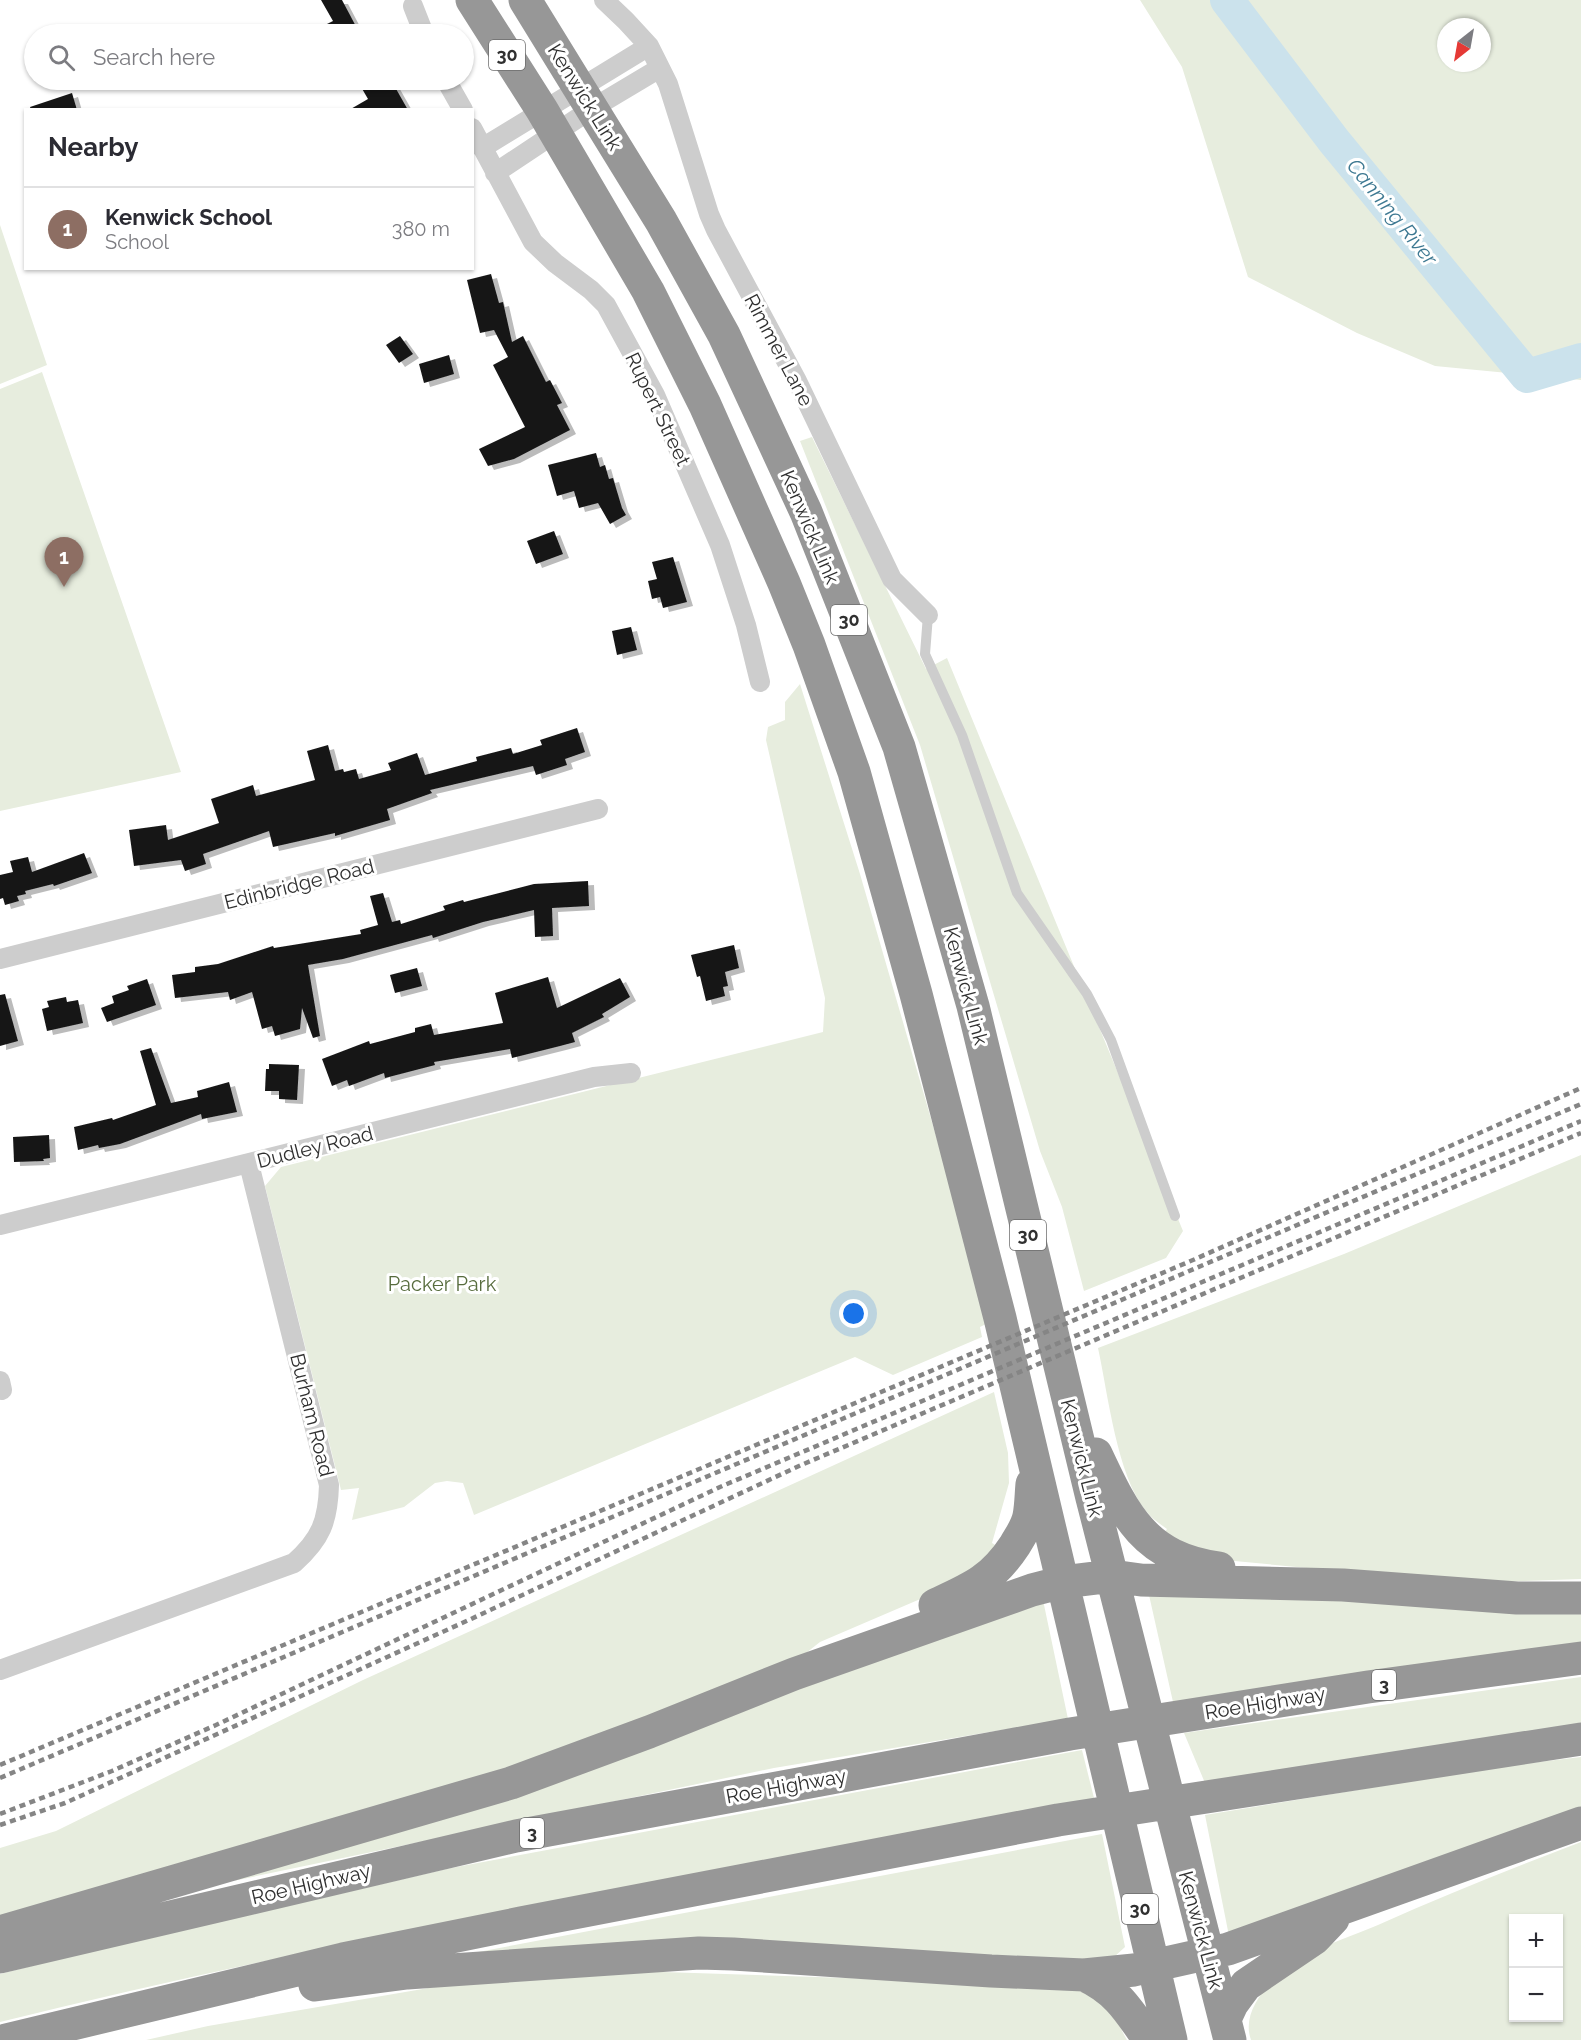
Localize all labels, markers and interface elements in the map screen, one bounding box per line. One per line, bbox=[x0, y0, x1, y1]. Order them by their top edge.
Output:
north arrow bbox=[1437, 18, 1491, 72]
search box bbox=[24, 24, 474, 90]
street label: Kenwick Link bbox=[543, 39, 627, 155]
road number: 30 bbox=[489, 40, 525, 70]
icon: search bbox=[45, 41, 78, 74]
text: Search here bbox=[93, 44, 215, 70]
text: Nearby bbox=[48, 132, 138, 162]
water label: Canning River bbox=[1342, 153, 1443, 271]
text: Kenwick School bbox=[105, 204, 272, 230]
text: 1 bbox=[63, 217, 72, 241]
text: 380 m bbox=[392, 217, 450, 241]
text: School bbox=[105, 230, 169, 254]
street label: Rimmer Lane bbox=[739, 290, 819, 410]
street label: Rupert Street bbox=[620, 348, 696, 470]
street label: Kenwick Link bbox=[775, 467, 845, 588]
pin: 1 bbox=[44, 538, 84, 587]
road number: 30 bbox=[831, 605, 867, 635]
street label: Edinbridge Road bbox=[222, 854, 376, 914]
street label: Kenwick Link bbox=[939, 924, 993, 1048]
street label: Dudley Road bbox=[254, 1121, 376, 1173]
road number: 30 bbox=[1010, 1220, 1046, 1250]
park label: Packer Park bbox=[388, 1272, 497, 1296]
your location bbox=[839, 1299, 868, 1328]
street label: Burham Road bbox=[285, 1351, 339, 1479]
street label: Kenwick Link bbox=[1056, 1396, 1108, 1520]
road number: 3 bbox=[1372, 1670, 1396, 1700]
street label: Roe Highway bbox=[1203, 1682, 1327, 1724]
street label: Roe Highway bbox=[724, 1764, 848, 1808]
road number: 3 bbox=[520, 1818, 544, 1848]
street label: Roe Highway bbox=[249, 1859, 373, 1909]
street label: Kenwick Link bbox=[1174, 1868, 1228, 1992]
road number: 30 bbox=[1122, 1894, 1158, 1924]
map controls bbox=[1509, 1914, 1563, 2022]
button: + bbox=[1509, 1914, 1563, 1968]
button: − bbox=[1509, 1968, 1563, 2022]

